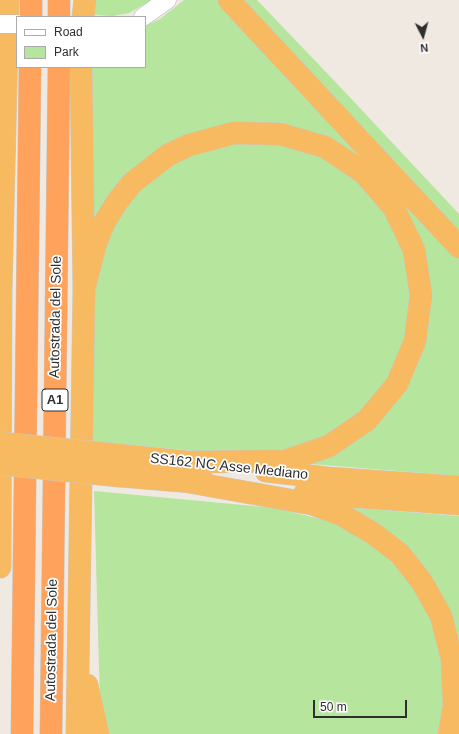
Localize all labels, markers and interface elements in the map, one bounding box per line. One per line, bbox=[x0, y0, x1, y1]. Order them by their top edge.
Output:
legend bbox=[16, 16, 146, 68]
north arrow bbox=[403, 16, 443, 56]
text: Road bbox=[54, 25, 83, 39]
text: N bbox=[420, 42, 429, 54]
text: Park bbox=[54, 45, 79, 59]
street label: Autostrada del Sole bbox=[47, 256, 65, 378]
road number: A1 bbox=[42, 389, 68, 411]
street label: SS162 NC Asse Mediano bbox=[149, 450, 309, 484]
street label: Autostrada del Sole bbox=[43, 579, 61, 701]
scale bar bbox=[315, 692, 409, 718]
text: 50 m bbox=[320, 700, 347, 714]

